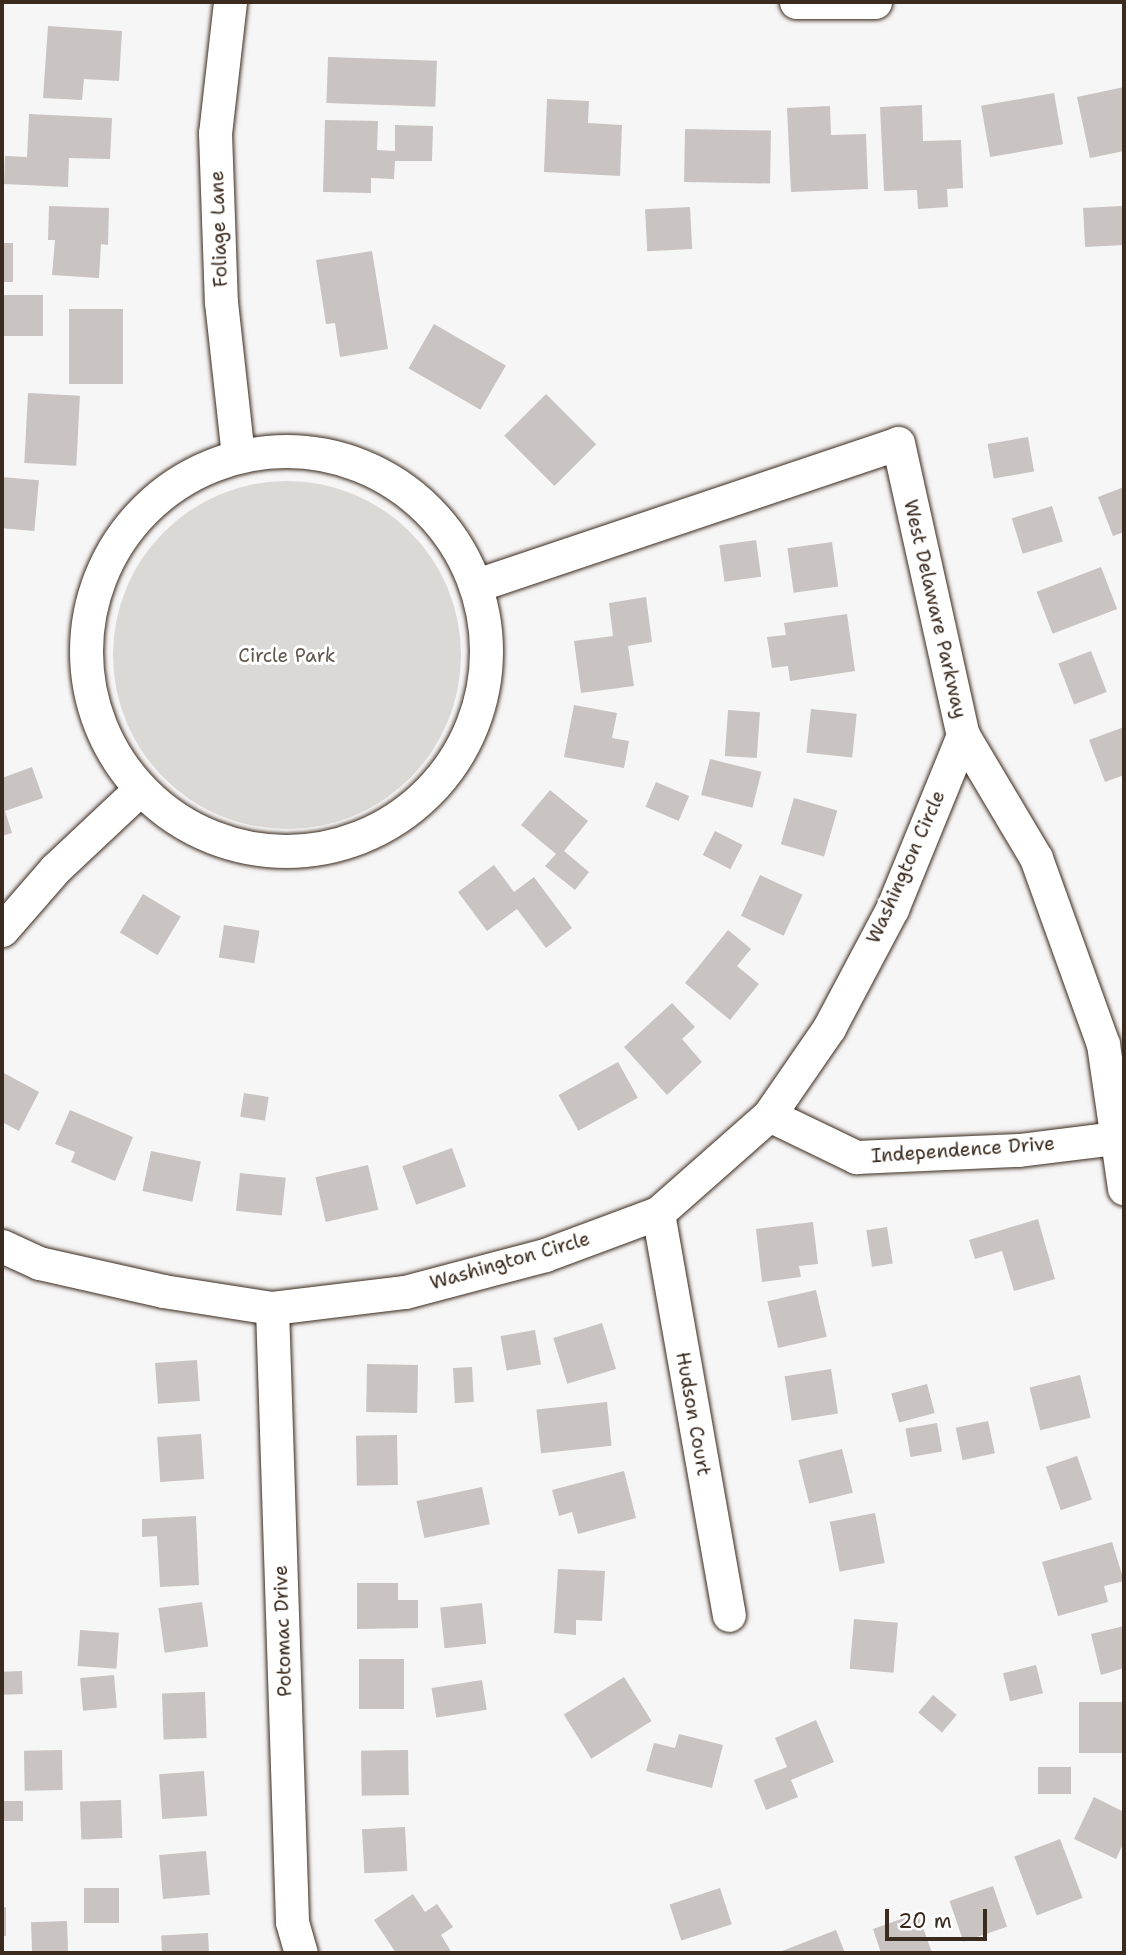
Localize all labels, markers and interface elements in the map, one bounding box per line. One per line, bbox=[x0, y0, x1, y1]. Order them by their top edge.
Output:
street label: Foliage Lane bbox=[206, 170, 232, 288]
street label: West Delaware Parkway bbox=[899, 497, 971, 721]
park label: Circle Park bbox=[238, 645, 336, 667]
street label: Washington Circle bbox=[862, 787, 950, 947]
street label: Independence Drive bbox=[870, 1132, 1056, 1168]
street label: Washington Circle bbox=[427, 1227, 593, 1295]
street label: Hudson Court bbox=[671, 1350, 715, 1478]
street label: Potomac Drive bbox=[269, 1565, 297, 1697]
scale bar bbox=[888, 1896, 990, 1940]
text: 20 m bbox=[898, 1907, 952, 1935]

